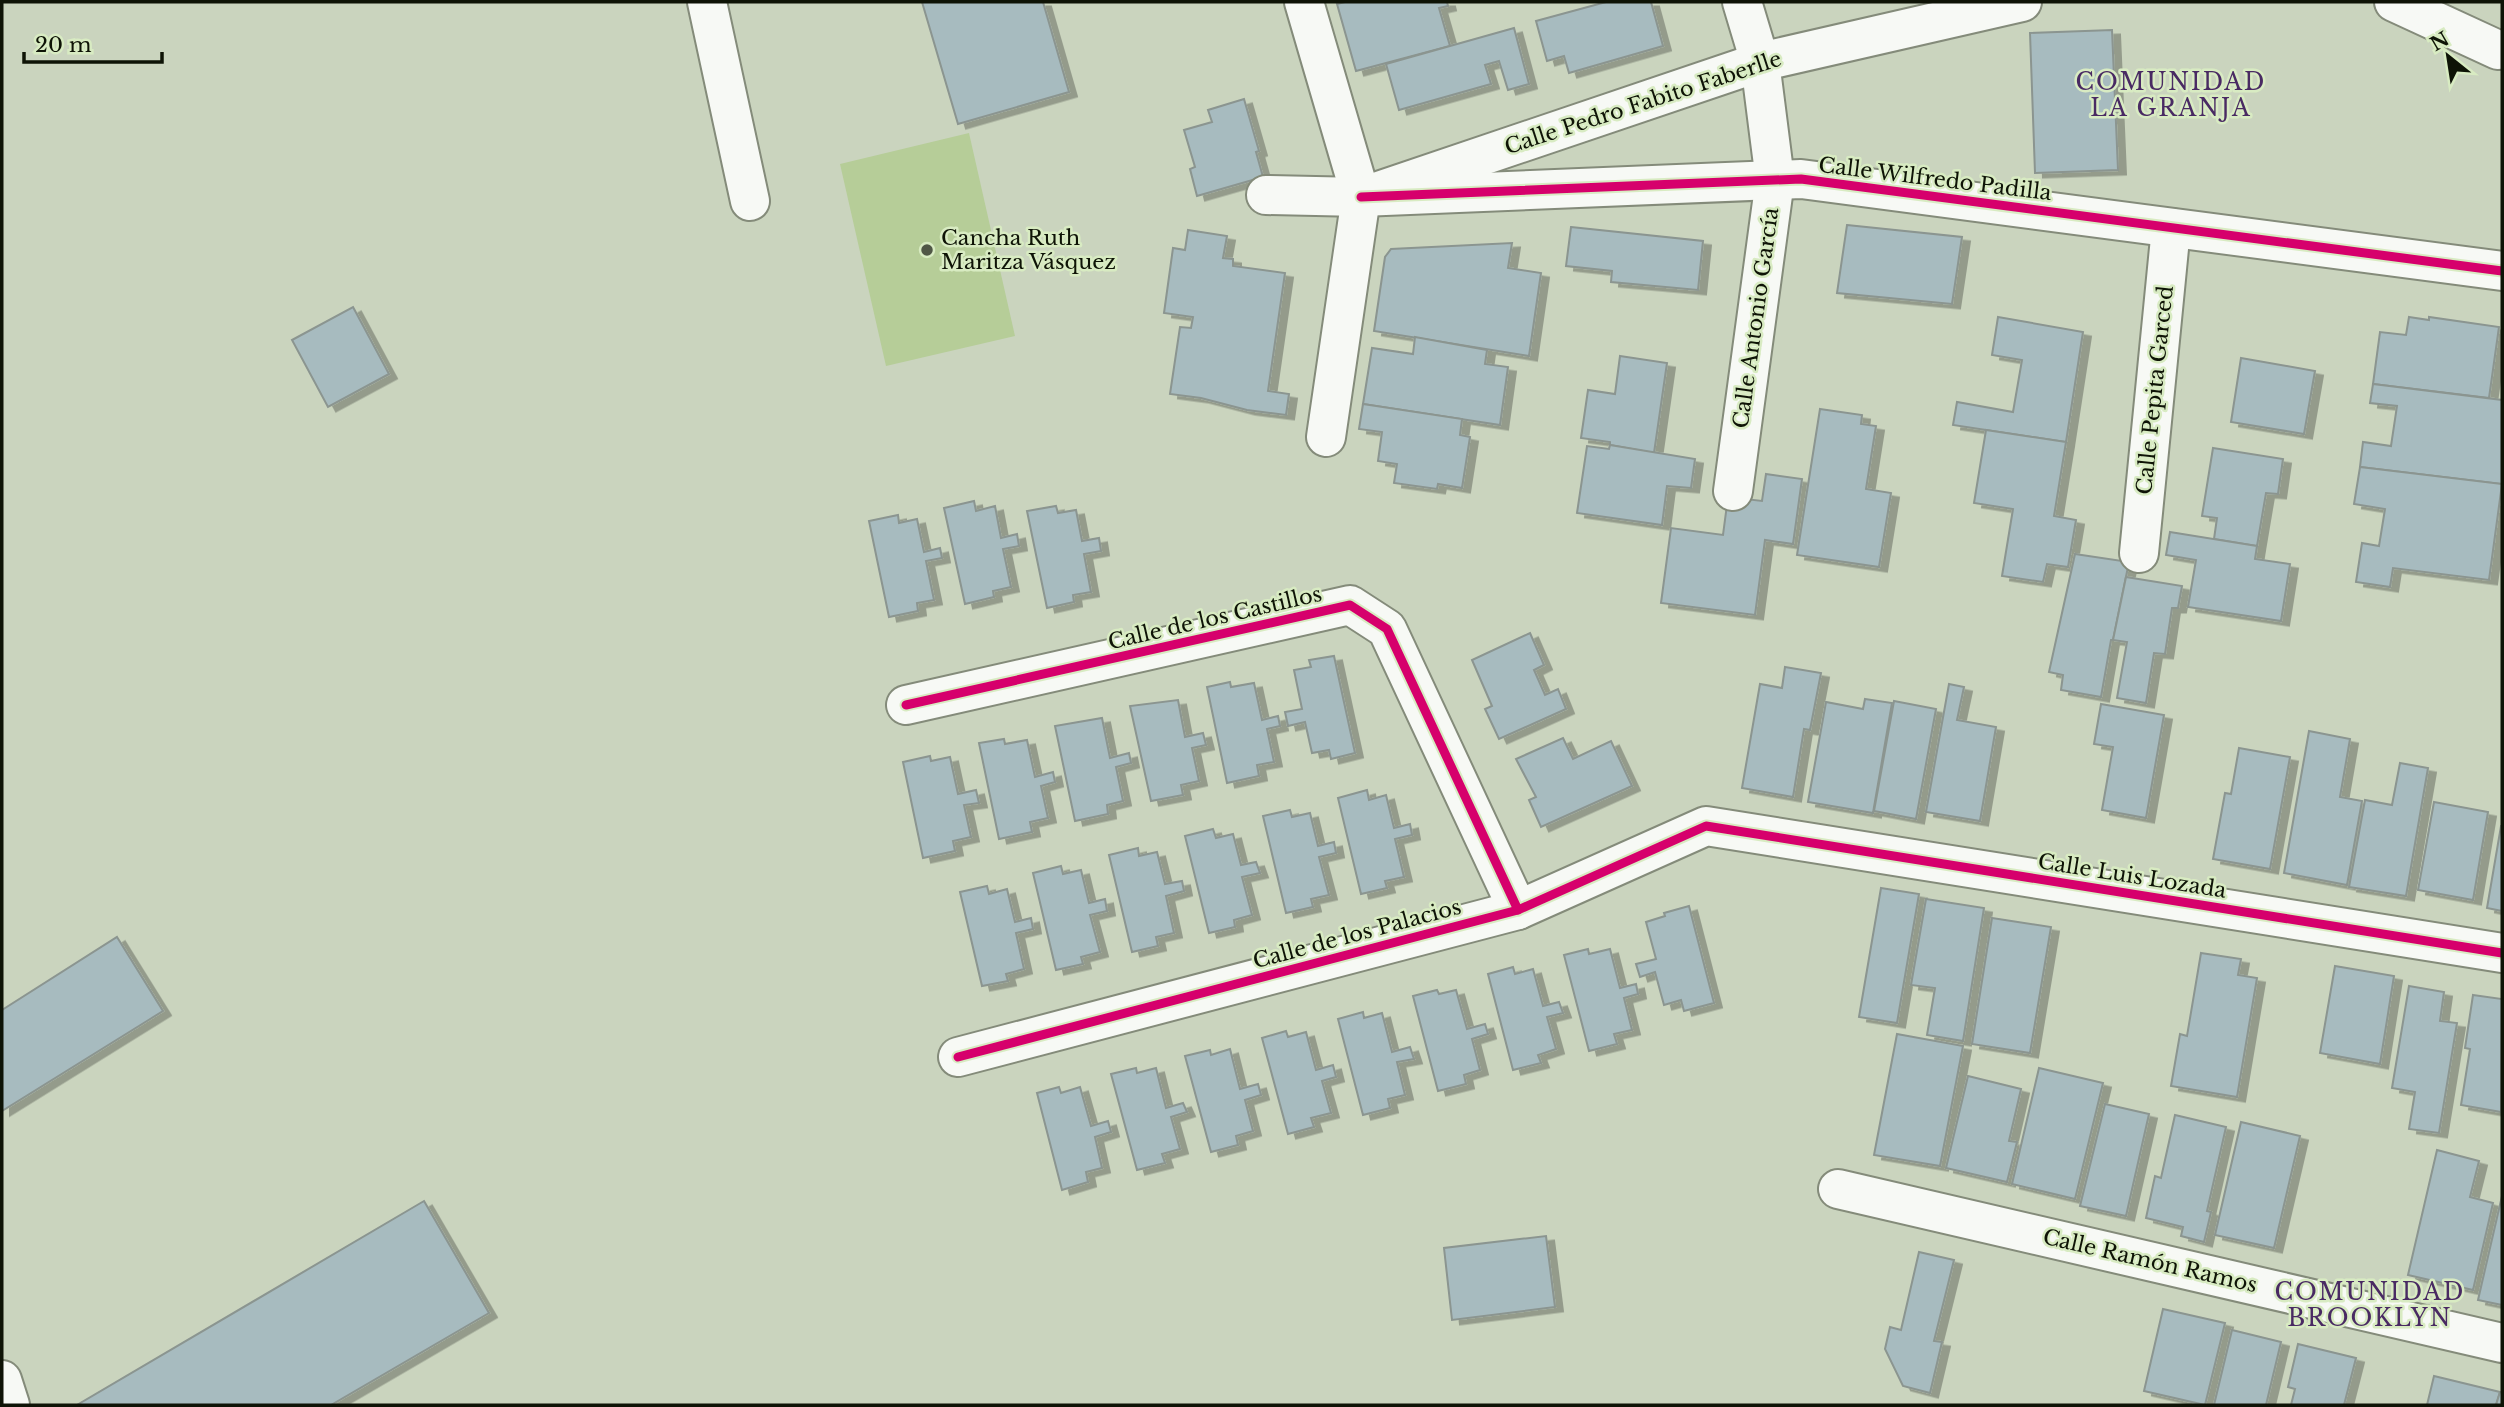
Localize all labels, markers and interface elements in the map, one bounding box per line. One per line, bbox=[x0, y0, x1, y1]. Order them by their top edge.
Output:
scale bar bbox=[24, 21, 163, 65]
north arrow bbox=[2413, 21, 2483, 91]
text: N bbox=[2426, 27, 2453, 56]
text: 20 m bbox=[35, 32, 92, 58]
street label: Calle Pedro Fabito Faberlle bbox=[1501, 46, 1785, 160]
district label: COMUNIDAD LA GRANJA bbox=[2076, 68, 2266, 122]
street label: Calle Wilfredo Padilla bbox=[1817, 152, 2053, 206]
street label: Calle Antonio García bbox=[1728, 206, 1784, 430]
place label: Cancha Ruth Maritza Vásquez bbox=[941, 225, 1116, 275]
marker: Cancha Ruth Maritza Vásquez bbox=[919, 242, 935, 258]
street label: Calle Pepita Garced bbox=[2131, 284, 2179, 496]
street label: Calle de los Castillos bbox=[1106, 581, 1324, 655]
street label: Calle Luis Lozada bbox=[2036, 848, 2228, 904]
street label: Calle de los Palacios bbox=[1250, 894, 1464, 974]
street label: Calle Ramón Ramos bbox=[2040, 1224, 2260, 1298]
district label: COMUNIDAD BROOKLYN bbox=[2275, 1278, 2465, 1332]

